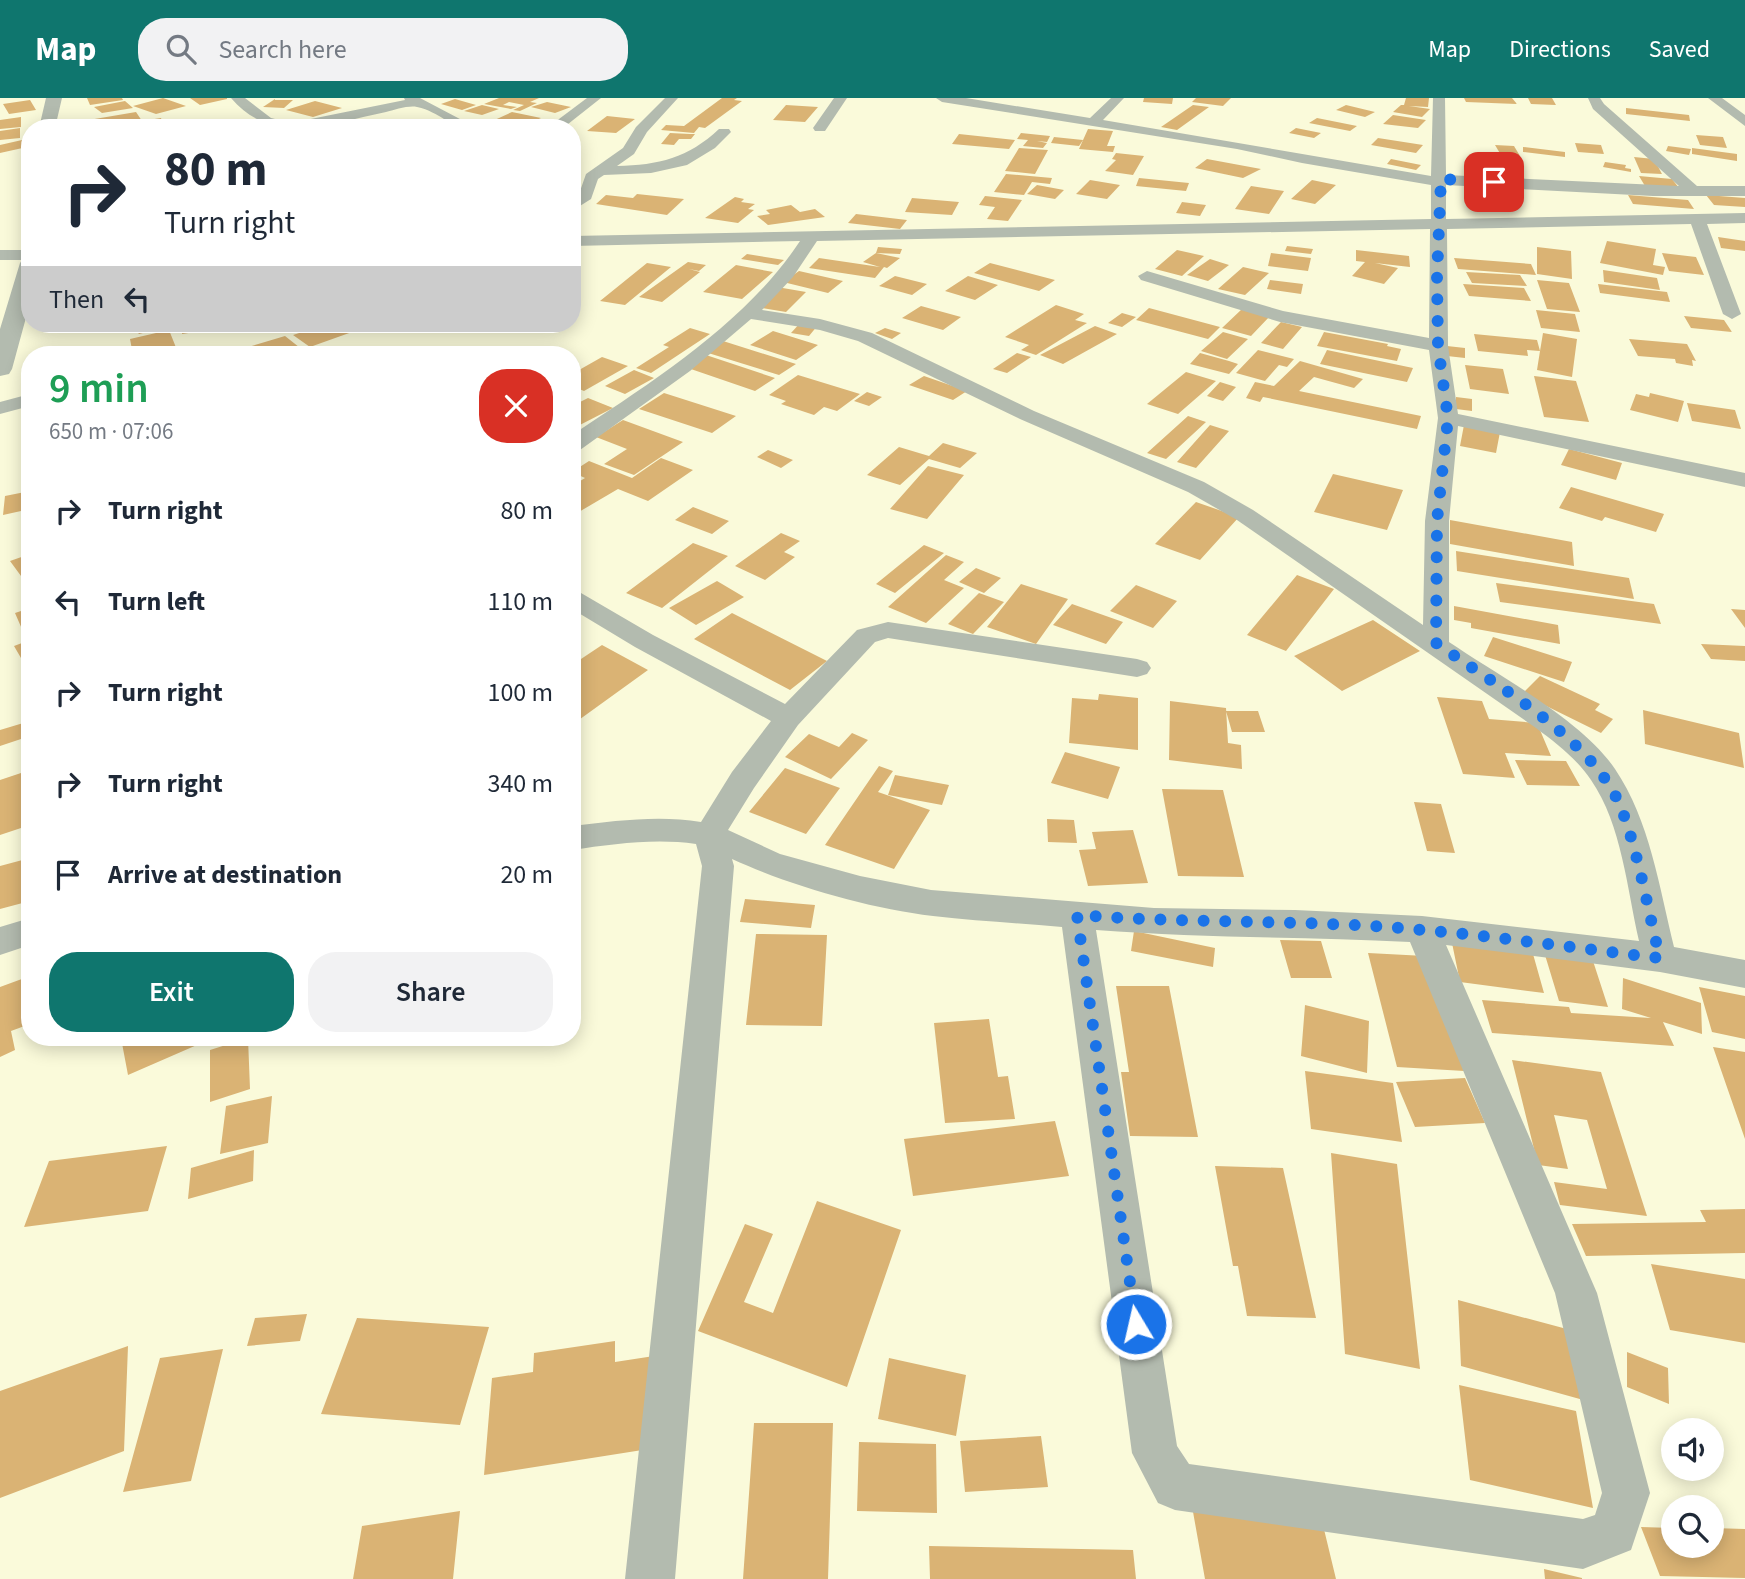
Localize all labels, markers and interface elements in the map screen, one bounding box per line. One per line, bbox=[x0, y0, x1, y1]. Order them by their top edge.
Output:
search box bbox=[138, 18, 628, 81]
text: Map bbox=[35, 26, 96, 73]
icon: search bbox=[162, 30, 200, 68]
text: Search here bbox=[218, 31, 347, 68]
text: Map bbox=[1428, 32, 1471, 67]
text: Directions bbox=[1509, 32, 1611, 67]
text: Saved bbox=[1649, 32, 1710, 67]
text: 80 m bbox=[164, 135, 268, 205]
icon: right bbox=[49, 147, 140, 238]
pin bbox=[1464, 152, 1524, 212]
icon: arrive bbox=[1475, 163, 1513, 201]
text: Turn right bbox=[164, 200, 295, 246]
icon: left bbox=[118, 280, 156, 318]
text: Then bbox=[49, 281, 104, 318]
text: 9 min bbox=[49, 359, 149, 419]
button: close bbox=[479, 369, 553, 443]
text: 650 m · 07:06 bbox=[49, 415, 173, 448]
icon: right bbox=[49, 492, 87, 530]
text: Turn right bbox=[108, 492, 223, 529]
text: 80 m bbox=[500, 492, 553, 529]
icon: left bbox=[49, 583, 87, 621]
text: Turn left bbox=[108, 583, 205, 620]
text: 110 m bbox=[487, 583, 553, 620]
icon: right bbox=[49, 674, 87, 712]
text: Turn right bbox=[108, 674, 223, 711]
text: 100 m bbox=[487, 674, 553, 711]
icon: right bbox=[49, 765, 87, 803]
text: Turn right bbox=[108, 765, 223, 802]
text: 340 m bbox=[487, 765, 553, 802]
icon: arrive bbox=[49, 856, 87, 894]
text: Arrive at destination bbox=[108, 856, 342, 893]
text: 20 m bbox=[500, 856, 553, 893]
button: Exit bbox=[49, 952, 294, 1032]
button: Share bbox=[308, 952, 553, 1032]
position arrow bbox=[1099, 1287, 1173, 1361]
map controls bbox=[1661, 1418, 1724, 1558]
button: sound bbox=[1661, 1418, 1724, 1481]
button: search bbox=[1661, 1495, 1724, 1558]

